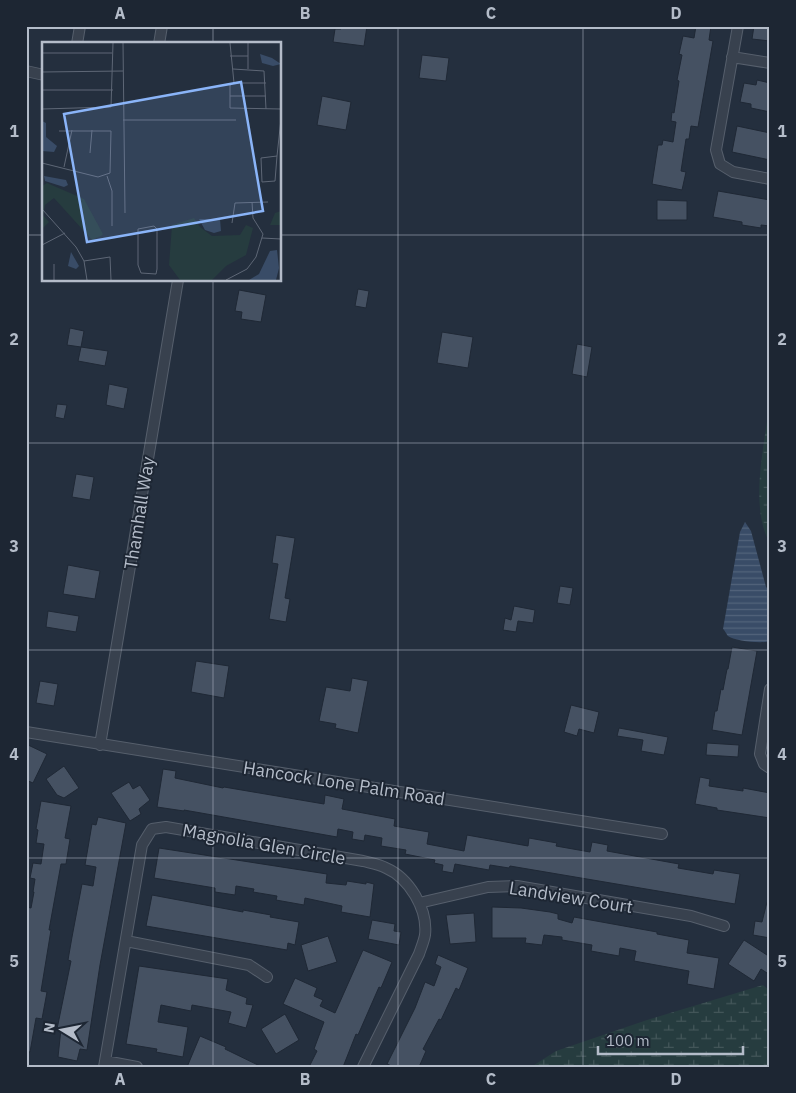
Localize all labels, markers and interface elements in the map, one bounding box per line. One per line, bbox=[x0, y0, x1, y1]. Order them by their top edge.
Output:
text: A bbox=[115, 3, 126, 23]
text: B bbox=[300, 3, 311, 23]
text: C bbox=[486, 3, 496, 23]
text: D bbox=[670, 3, 682, 23]
inset map bbox=[42, 42, 281, 281]
text: 1 bbox=[9, 121, 19, 141]
text: 1 bbox=[777, 121, 787, 141]
text: 2 bbox=[9, 329, 19, 349]
text: 2 bbox=[777, 329, 787, 349]
street label: Thamhall Way bbox=[119, 455, 159, 571]
text: 3 bbox=[9, 536, 19, 556]
text: 3 bbox=[777, 536, 787, 556]
text: 4 bbox=[9, 744, 19, 764]
text: 4 bbox=[777, 744, 787, 764]
street label: Hancock Lone Palm Road bbox=[241, 756, 447, 810]
street label: Magnolia Glen Circle bbox=[181, 818, 347, 870]
street label: Landview Court bbox=[507, 876, 635, 918]
text: 5 bbox=[9, 951, 19, 971]
text: 5 bbox=[777, 951, 787, 971]
north arrow bbox=[38, 1006, 88, 1056]
text: N bbox=[39, 1021, 59, 1034]
scale bar bbox=[598, 1023, 744, 1055]
text: 100 m bbox=[606, 1031, 650, 1050]
text: A bbox=[115, 1069, 126, 1089]
text: B bbox=[300, 1069, 311, 1089]
text: C bbox=[486, 1069, 496, 1089]
text: D bbox=[670, 1069, 682, 1089]

